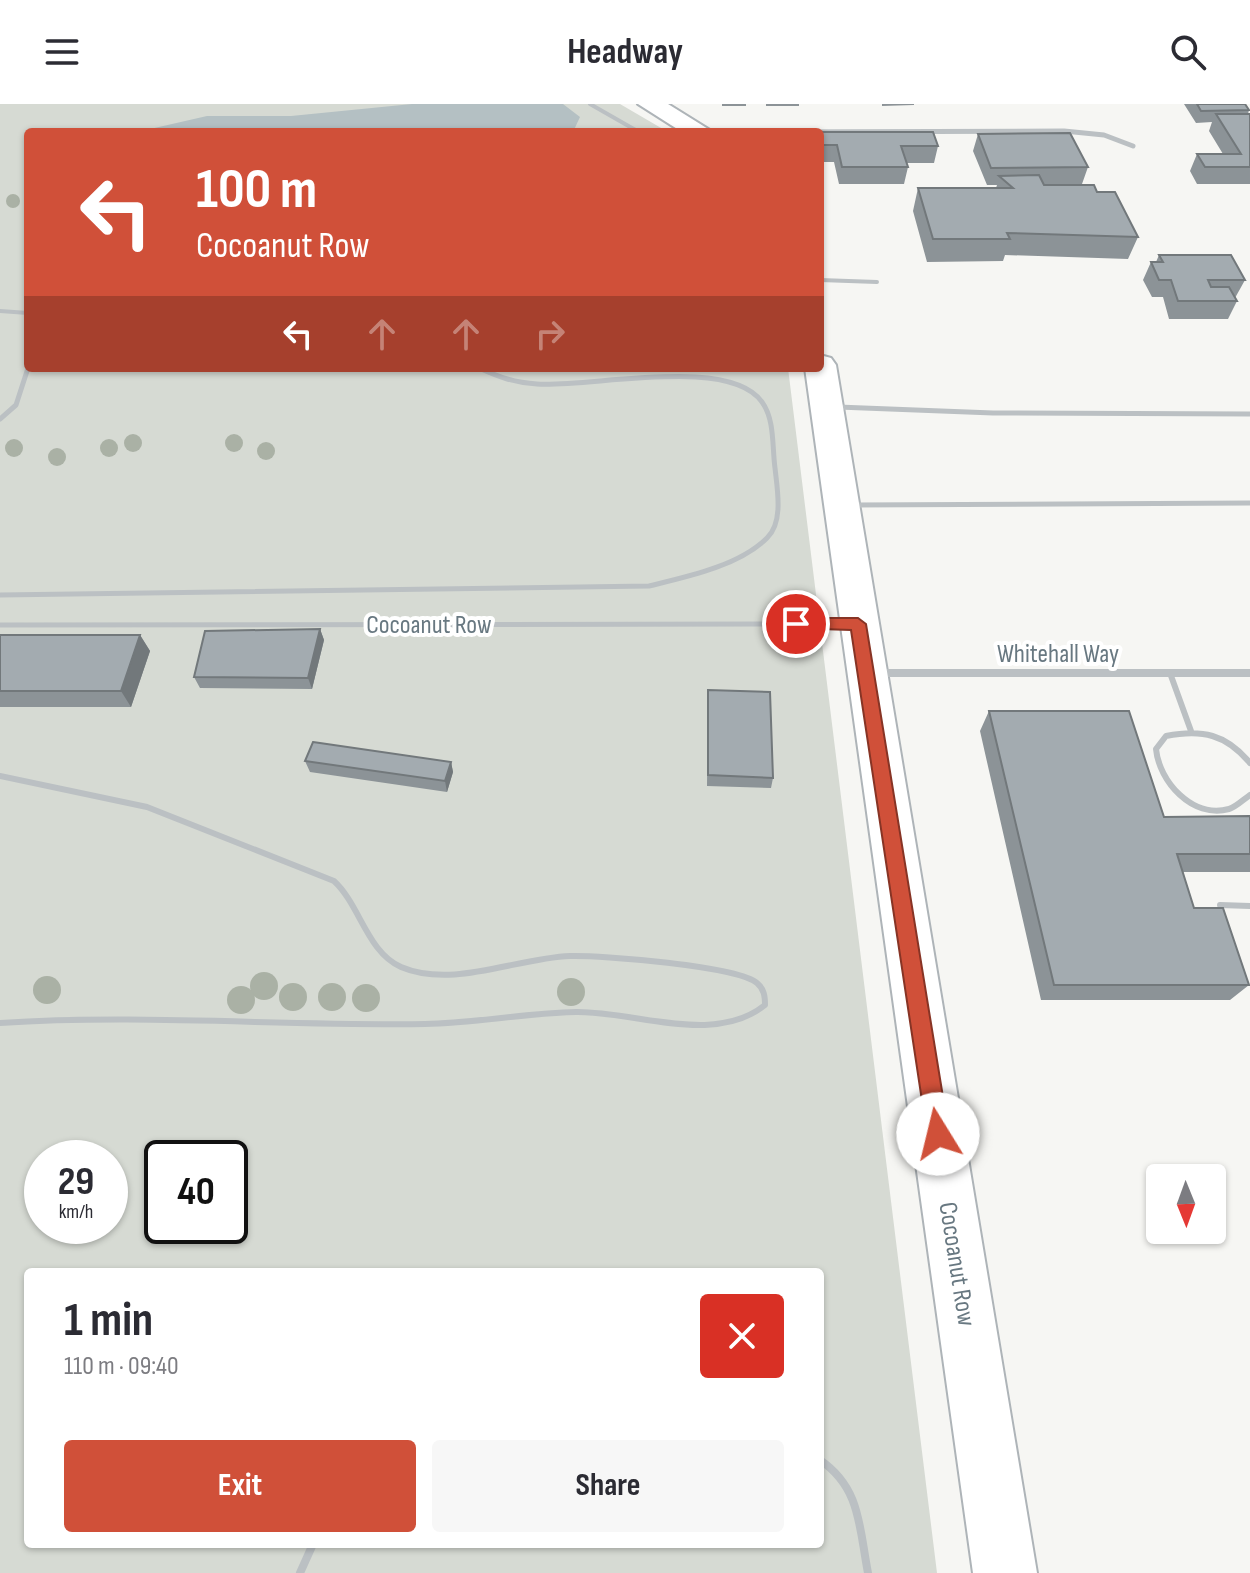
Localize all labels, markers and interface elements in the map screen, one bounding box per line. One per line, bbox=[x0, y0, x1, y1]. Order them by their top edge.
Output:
icon: menu bbox=[40, 30, 84, 74]
icon: search bbox=[1166, 30, 1210, 74]
text: Headway bbox=[567, 31, 683, 74]
text: 100 m bbox=[196, 157, 317, 224]
icon: left bbox=[64, 160, 168, 264]
text: Cocoanut Row bbox=[196, 225, 369, 268]
icon: left bbox=[276, 312, 320, 356]
icon: ahead bbox=[360, 312, 404, 356]
icon: ahead bbox=[444, 312, 488, 356]
icon: right bbox=[528, 312, 572, 356]
pin bbox=[762, 590, 830, 658]
icon: arrive bbox=[774, 602, 818, 646]
street label: Cocoanut Row bbox=[366, 610, 492, 641]
street label: Whitehall Way bbox=[997, 639, 1119, 670]
position arrow bbox=[896, 1092, 980, 1176]
speed limit sign: 40 bbox=[144, 1140, 248, 1244]
text: 29 bbox=[58, 1158, 94, 1206]
north arrow bbox=[1146, 1164, 1226, 1244]
map controls bbox=[1146, 1164, 1226, 1244]
text: km/h bbox=[59, 1200, 93, 1224]
street label: Cocoanut Row bbox=[931, 1200, 982, 1329]
text: 1 min bbox=[64, 1292, 153, 1349]
button: close bbox=[700, 1294, 784, 1378]
text: 110 m · 09:40 bbox=[64, 1351, 179, 1382]
button: Exit bbox=[64, 1440, 416, 1532]
button: Share bbox=[432, 1440, 784, 1532]

